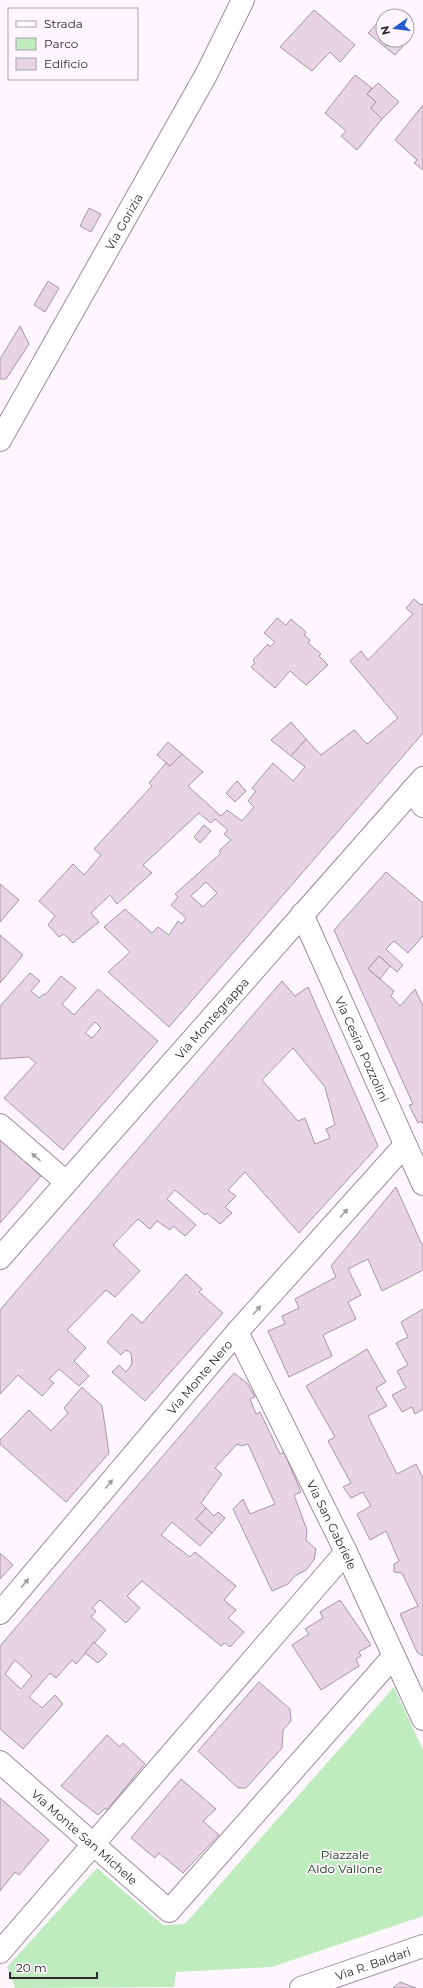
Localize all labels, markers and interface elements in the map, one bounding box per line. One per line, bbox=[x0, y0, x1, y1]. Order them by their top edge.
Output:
legend bbox=[8, 8, 138, 80]
north arrow bbox=[375, 8, 415, 48]
text: Strada bbox=[44, 16, 83, 31]
text: N bbox=[377, 24, 393, 36]
text: Parco bbox=[44, 36, 78, 51]
text: Edificio bbox=[44, 56, 88, 71]
street label: Via Gorizia bbox=[101, 190, 145, 252]
street label: Via Montegrappa bbox=[172, 974, 251, 1062]
street label: Via Cesira Pozzolini bbox=[332, 994, 393, 1104]
one-way arrow bbox=[31, 1152, 42, 1161]
one-way arrow bbox=[339, 1208, 348, 1218]
one-way arrow bbox=[253, 1305, 262, 1315]
street label: Via Monte Nero bbox=[163, 1336, 235, 1417]
one-way arrow bbox=[105, 1478, 114, 1489]
street label: Via San Gabriele bbox=[304, 1478, 360, 1572]
one-way arrow bbox=[21, 1578, 30, 1588]
street label: Via Monte San Michele bbox=[28, 1786, 141, 1888]
park label: Piazzale Aldo Vallone bbox=[308, 1847, 382, 1876]
street label: Via R. Baldari bbox=[333, 1943, 412, 1983]
scale bar bbox=[10, 1954, 97, 1980]
text: 20 m bbox=[16, 1960, 47, 1975]

